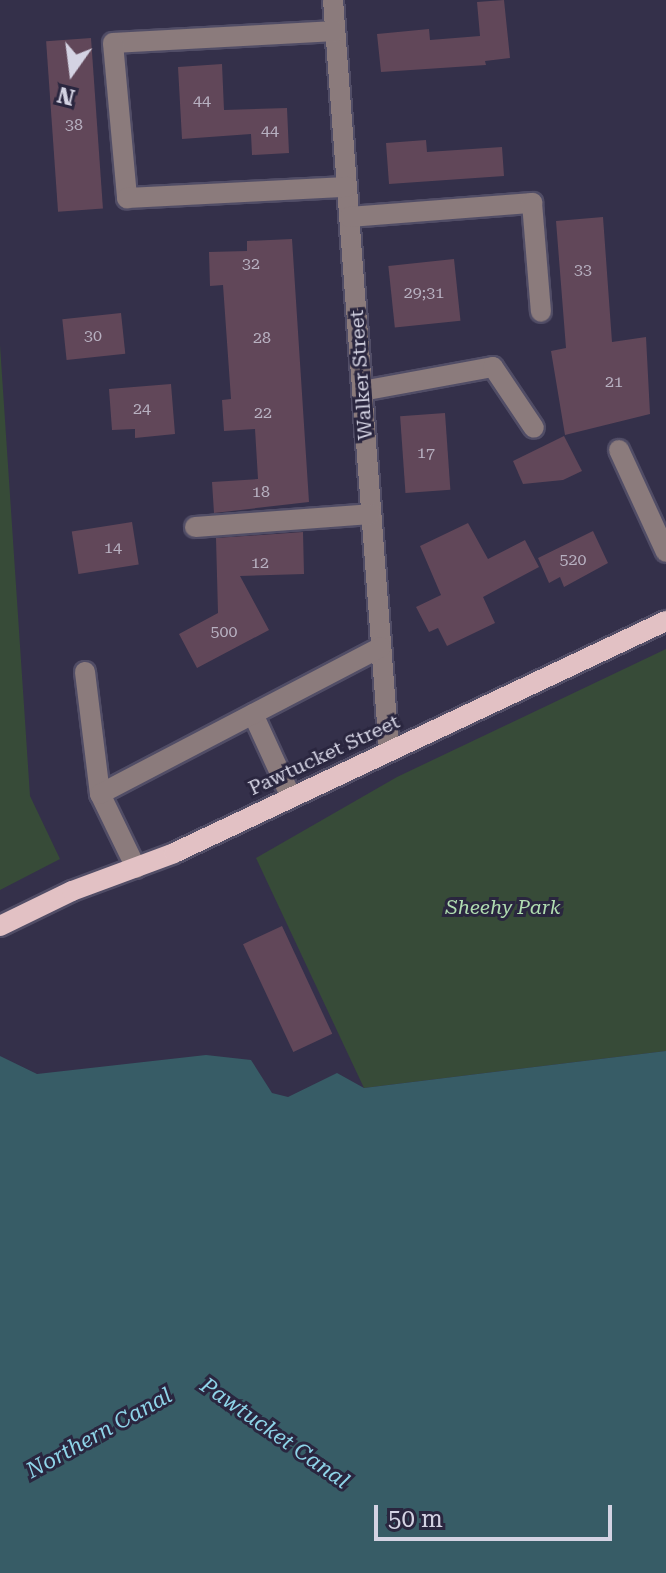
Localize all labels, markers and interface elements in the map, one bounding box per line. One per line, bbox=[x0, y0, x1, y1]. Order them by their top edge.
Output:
north arrow bbox=[32, 32, 112, 112]
text: N bbox=[55, 82, 77, 110]
house number: 44 bbox=[193, 91, 211, 111]
house number: 38 bbox=[65, 115, 83, 135]
house number: 44 bbox=[261, 121, 279, 141]
house number: 32 bbox=[242, 254, 260, 274]
house number: 33 bbox=[574, 260, 592, 280]
house number: 29;31 bbox=[404, 283, 444, 303]
street label: Walker Street bbox=[344, 309, 378, 441]
house number: 30 bbox=[84, 326, 102, 346]
house number: 28 bbox=[253, 328, 271, 348]
house number: 21 bbox=[605, 372, 623, 392]
house number: 24 bbox=[133, 399, 151, 419]
house number: 22 bbox=[254, 403, 272, 423]
house number: 17 bbox=[417, 443, 435, 463]
house number: 18 bbox=[252, 482, 270, 502]
house number: 14 bbox=[104, 538, 122, 558]
house number: 520 bbox=[560, 550, 586, 570]
house number: 12 bbox=[251, 553, 269, 573]
house number: 500 bbox=[211, 622, 237, 642]
street label: Pawtucket Street bbox=[245, 709, 403, 801]
park label: Sheehy Park bbox=[445, 895, 561, 919]
water label: Pawtucket Canal bbox=[195, 1372, 355, 1494]
water label: Northern Canal bbox=[22, 1382, 176, 1484]
scale bar bbox=[378, 1489, 616, 1539]
text: 50 m bbox=[388, 1505, 443, 1533]

